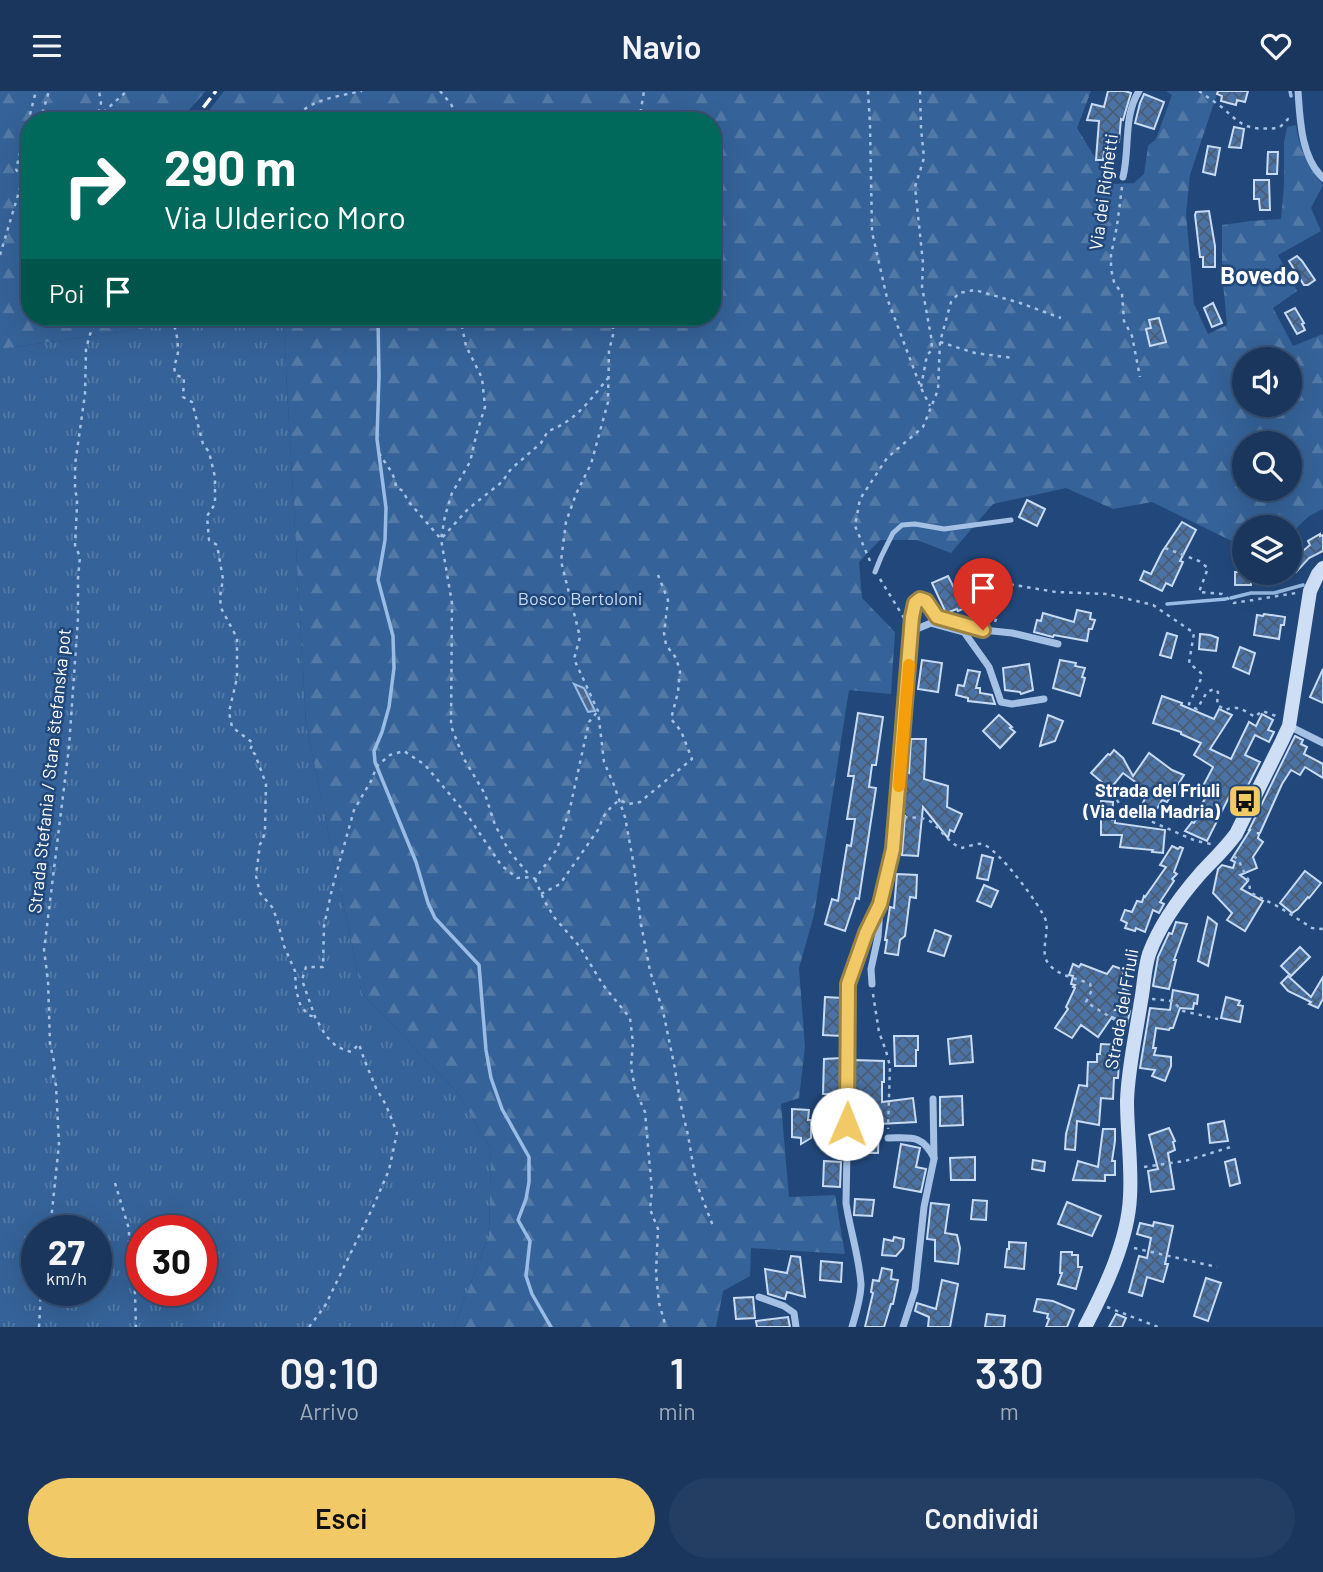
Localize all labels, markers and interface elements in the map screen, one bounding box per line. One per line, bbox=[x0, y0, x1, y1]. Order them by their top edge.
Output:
icon: menu bbox=[28, 27, 66, 65]
text: Navio bbox=[622, 27, 701, 65]
icon: heart bbox=[1257, 27, 1295, 65]
street label: Via dei Righetti bbox=[1084, 132, 1122, 252]
text: 290 m bbox=[164, 137, 296, 196]
icon: right bbox=[49, 140, 140, 231]
text: Via Ulderico Moro bbox=[164, 197, 406, 235]
district label: Bovedo bbox=[1220, 260, 1300, 289]
icon: arrive bbox=[99, 273, 137, 311]
text: Poi bbox=[49, 277, 85, 308]
map controls bbox=[1232, 347, 1302, 585]
button: sound bbox=[1232, 347, 1302, 417]
button: search bbox=[1232, 431, 1302, 501]
button: layers bbox=[1232, 515, 1302, 585]
pin bbox=[953, 558, 1013, 630]
icon: arrive bbox=[964, 569, 1002, 607]
park label: Bosco Bertoloni bbox=[518, 587, 642, 609]
street label: Strada Stefania / Stara štefanska pot bbox=[23, 627, 75, 914]
place label: Strada del Friuli (Via della Madria) bbox=[1082, 779, 1221, 822]
bus stop icon: Strada del Friuli (Via della Madria) bbox=[1226, 782, 1264, 820]
street label: Strada del Friuli bbox=[1100, 947, 1142, 1071]
position arrow bbox=[810, 1087, 884, 1161]
speed limit sign: 30 bbox=[126, 1215, 217, 1306]
text: 27 bbox=[48, 1230, 85, 1272]
text: km/h bbox=[46, 1267, 87, 1289]
text: 09:10 bbox=[279, 1347, 379, 1397]
text: 1 bbox=[670, 1347, 684, 1397]
text: 330 bbox=[975, 1347, 1044, 1397]
text: Arrivo bbox=[299, 1397, 359, 1425]
text: min bbox=[658, 1397, 696, 1425]
text: m bbox=[1000, 1397, 1019, 1425]
button: Esci bbox=[28, 1478, 655, 1558]
button: Condividi bbox=[669, 1478, 1295, 1558]

